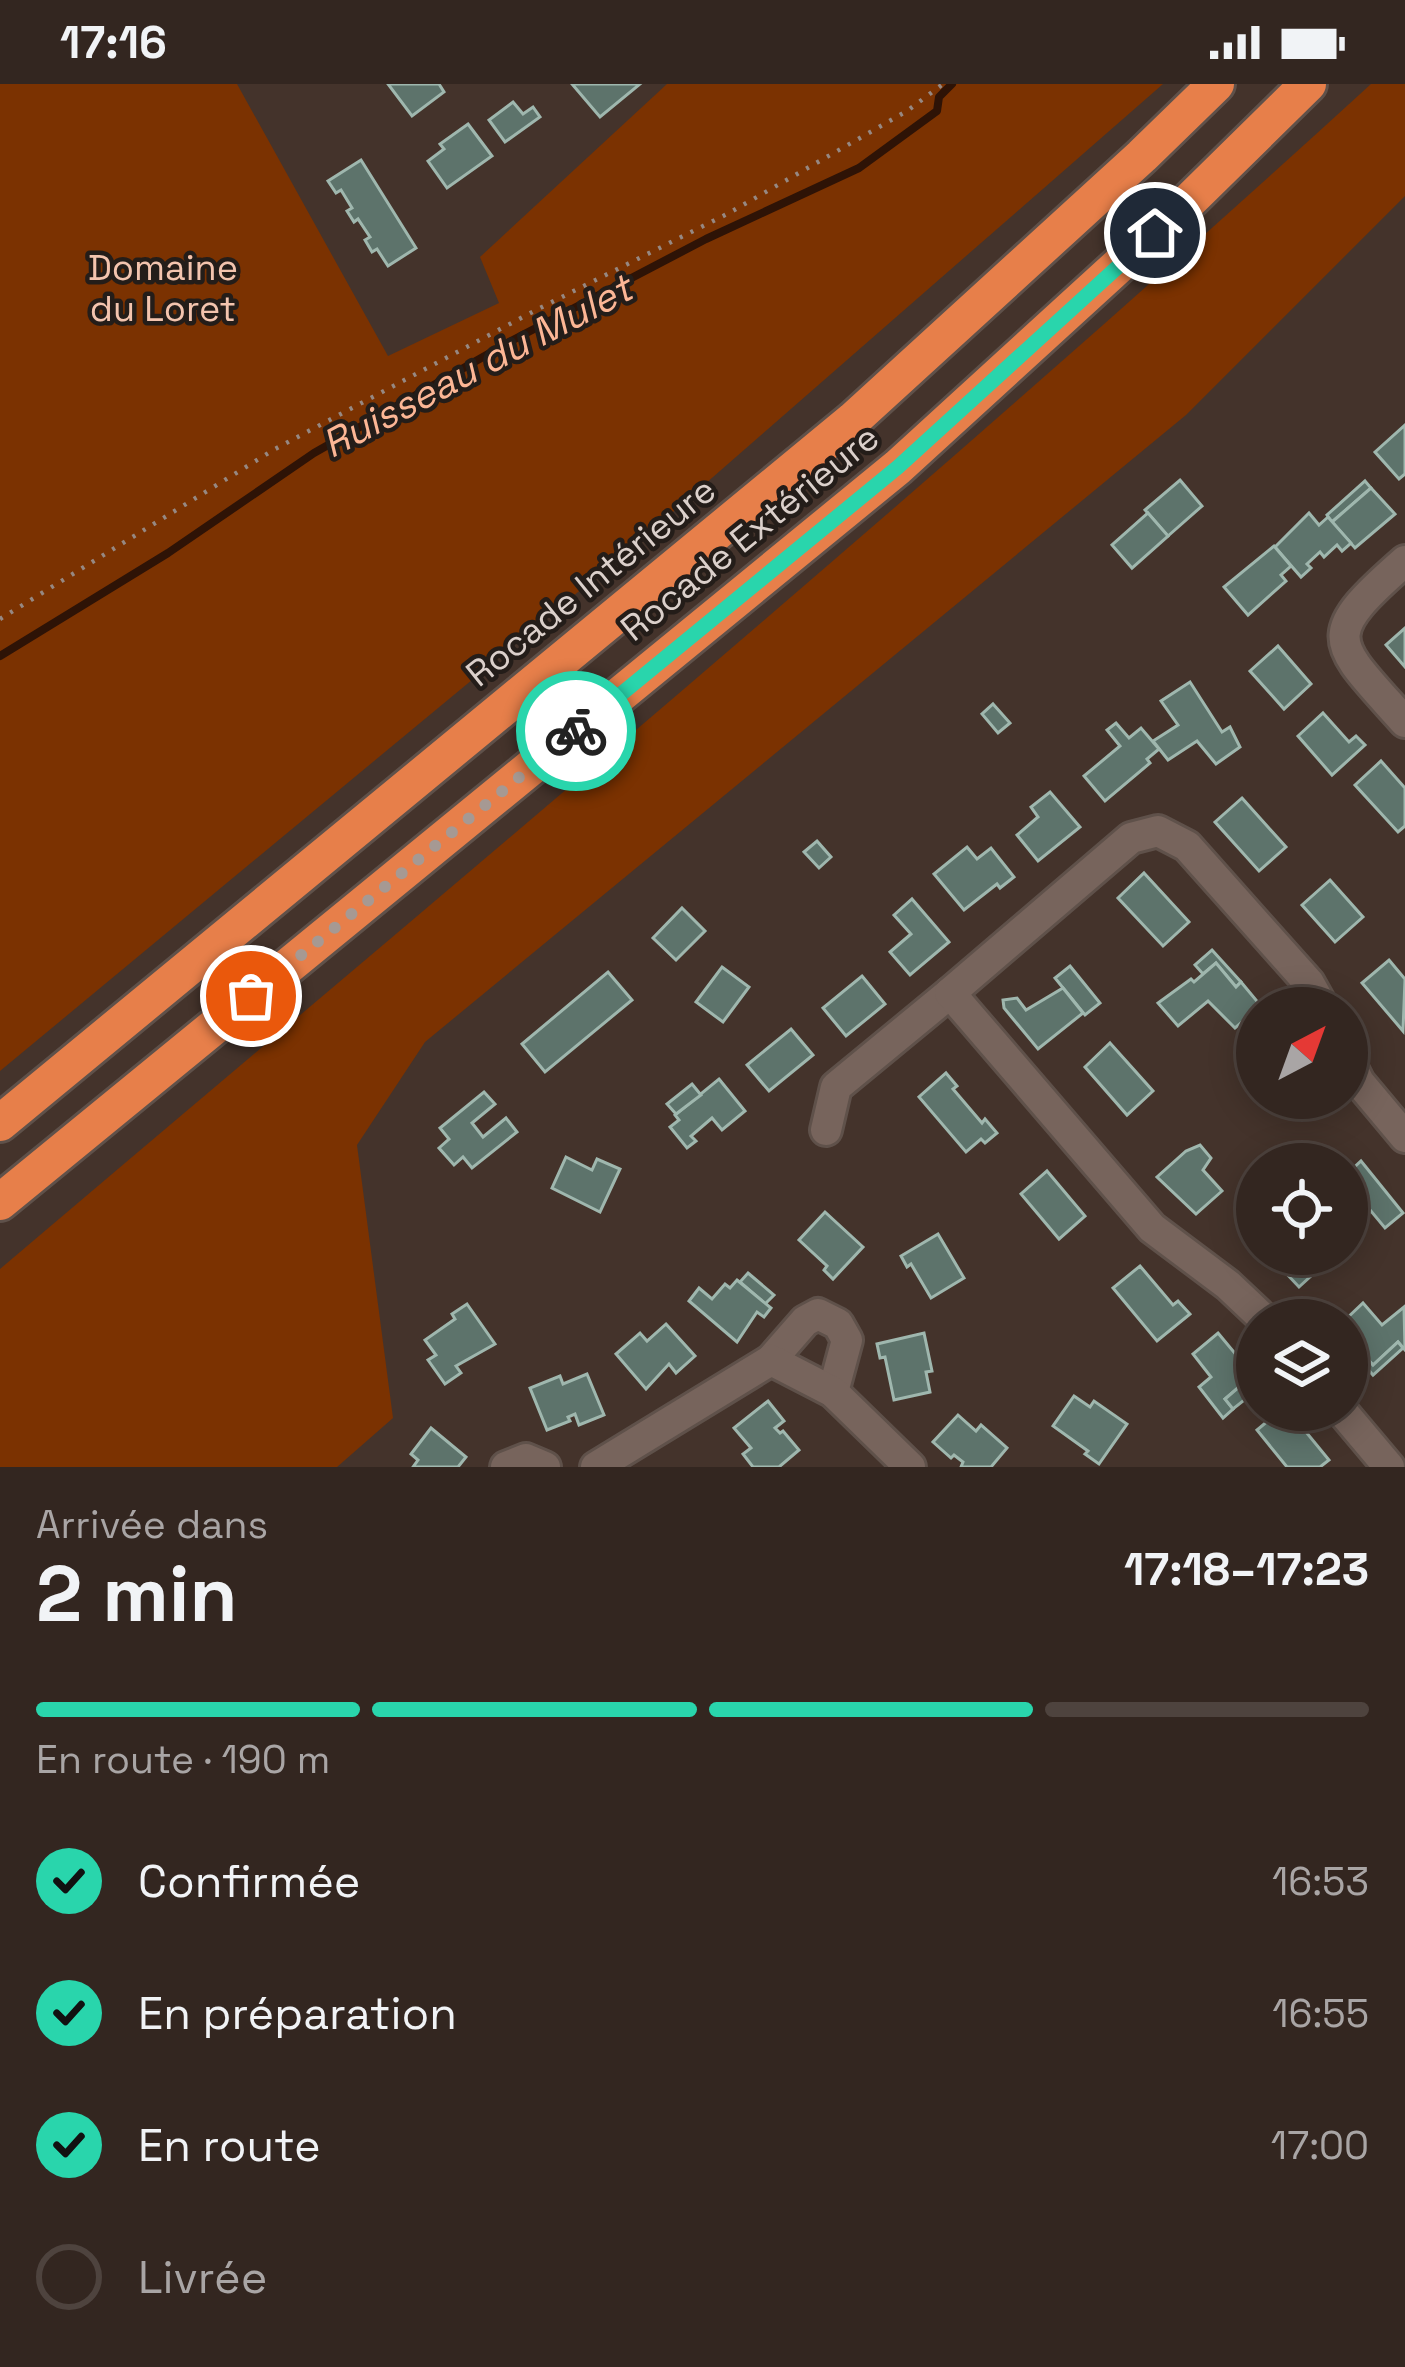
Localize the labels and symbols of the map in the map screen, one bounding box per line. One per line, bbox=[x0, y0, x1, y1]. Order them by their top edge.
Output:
pin bbox=[1104, 182, 1206, 284]
park label: Domaine du Loret bbox=[88, 245, 238, 332]
water label: Ruisseau du Mulet bbox=[313, 262, 643, 468]
street label: Rocade Extérieure bbox=[611, 415, 889, 651]
street label: Rocade Intérieure bbox=[457, 467, 725, 697]
courier bbox=[516, 671, 636, 791]
pin bbox=[200, 945, 302, 1047]
north arrow bbox=[1236, 987, 1368, 1119]

